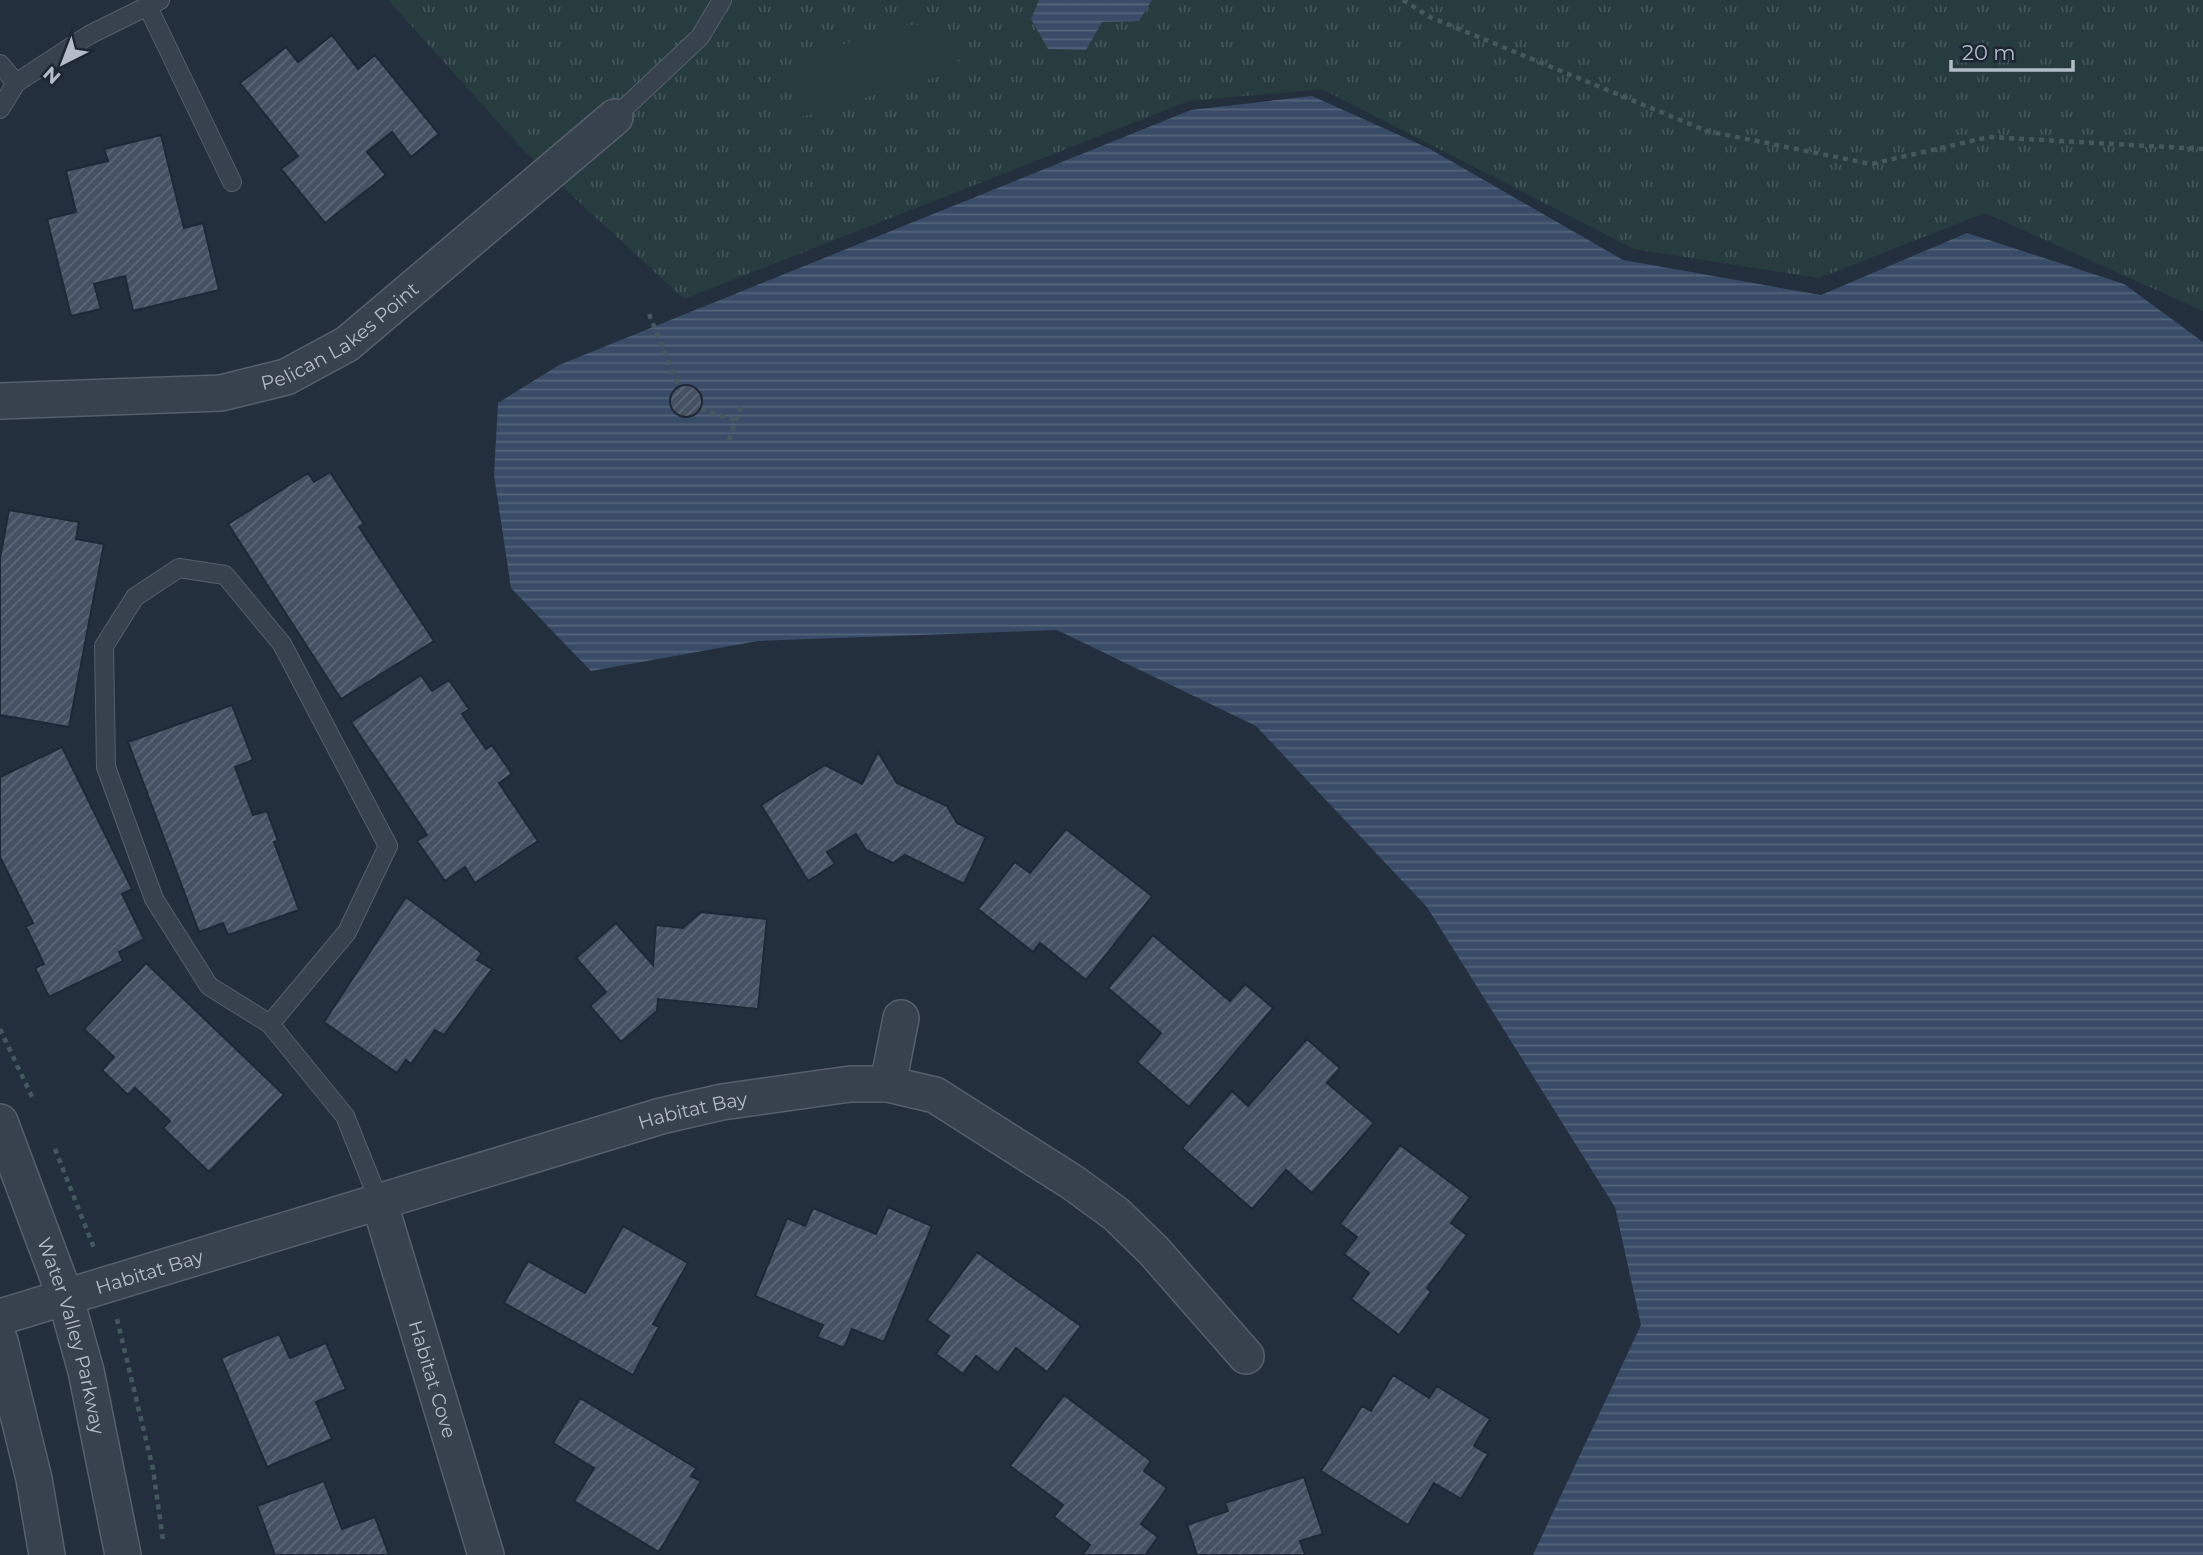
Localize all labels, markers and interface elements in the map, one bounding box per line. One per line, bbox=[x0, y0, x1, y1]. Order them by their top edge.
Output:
north arrow bbox=[28, 28, 98, 98]
scale bar bbox=[1951, 28, 2074, 72]
text: 20 m bbox=[1962, 40, 2016, 65]
text: N bbox=[39, 62, 65, 89]
street label: Pelican Lakes Point bbox=[258, 277, 424, 395]
street label: Habitat Bay bbox=[635, 1088, 749, 1134]
street label: Water Valley Parkway bbox=[32, 1235, 110, 1437]
street label: Habitat Bay bbox=[93, 1245, 207, 1299]
street label: Habitat Cove bbox=[404, 1317, 461, 1441]

